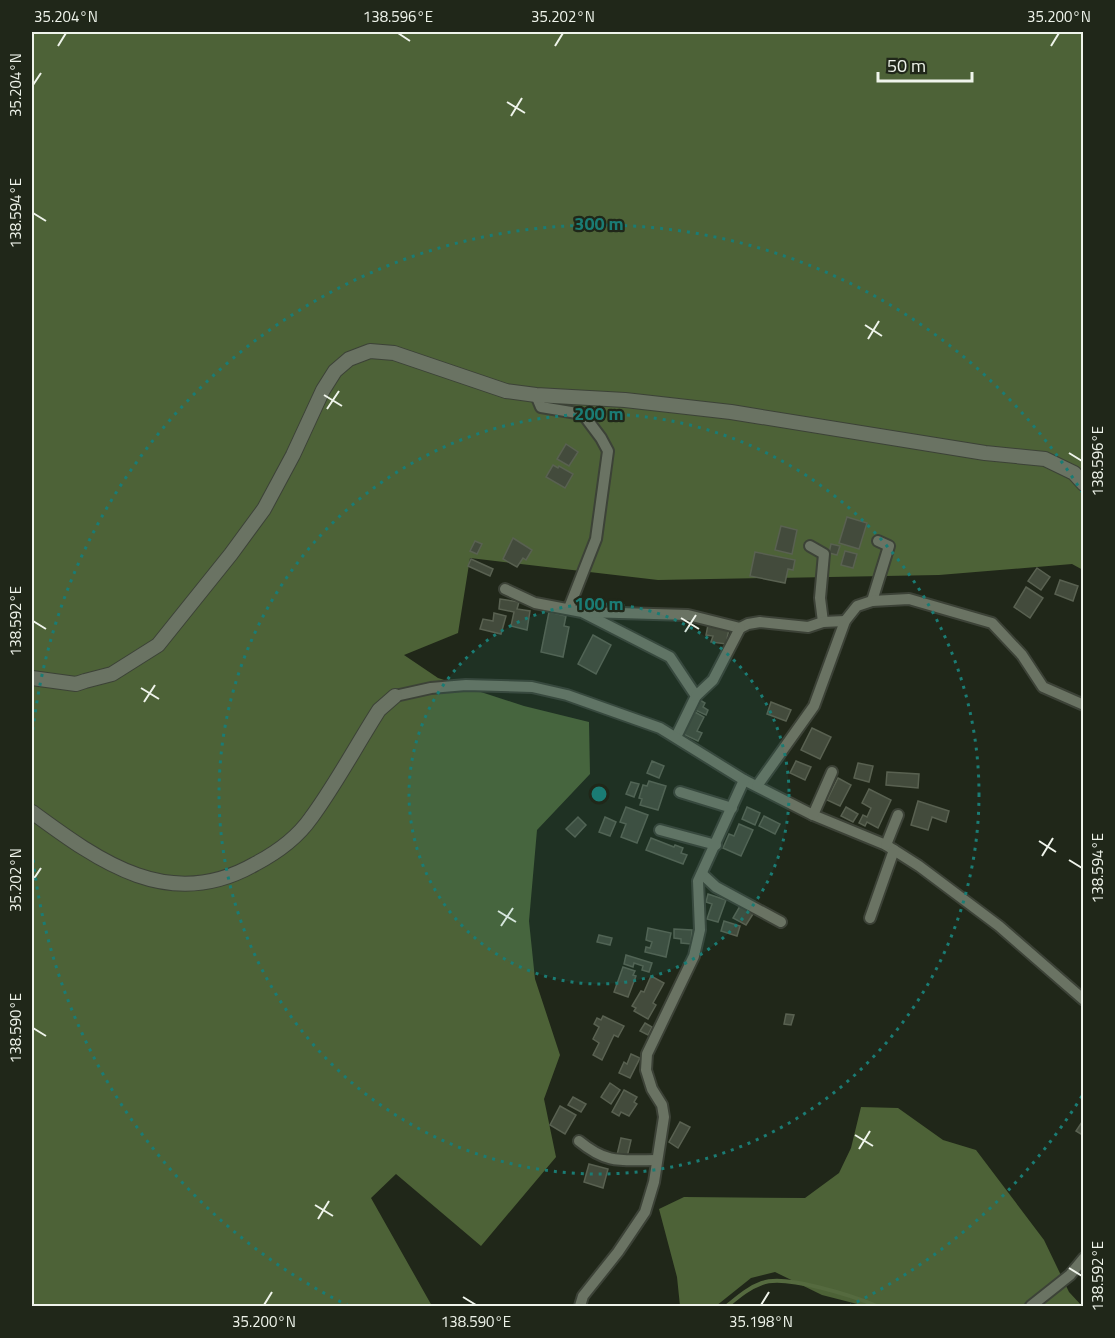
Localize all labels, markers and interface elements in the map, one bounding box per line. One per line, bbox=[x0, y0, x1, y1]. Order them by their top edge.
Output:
text: 35.204°N bbox=[34, 5, 98, 28]
text: 138.596°E bbox=[363, 5, 433, 28]
text: 35.202°N bbox=[531, 5, 595, 28]
text: 35.200°N bbox=[1027, 5, 1091, 28]
scale bar bbox=[878, 45, 972, 83]
text: 50 m bbox=[887, 52, 926, 79]
text: 35.204°N bbox=[4, 53, 27, 117]
text: 138.594°E bbox=[4, 178, 27, 248]
text: 300 m bbox=[574, 210, 624, 237]
text: 200 m bbox=[574, 400, 624, 427]
text: 138.596°E bbox=[1086, 426, 1109, 496]
text: 138.592°E bbox=[4, 586, 27, 656]
text: 100 m bbox=[574, 590, 624, 617]
centre of rings bbox=[589, 784, 609, 804]
text: 138.594°E bbox=[1086, 833, 1109, 903]
text: 35.202°N bbox=[4, 848, 27, 912]
text: 138.590°E bbox=[4, 993, 27, 1063]
text: 138.592°E bbox=[1086, 1241, 1109, 1311]
text: 35.200°N bbox=[232, 1310, 296, 1333]
text: 138.590°E bbox=[441, 1310, 511, 1333]
text: 35.198°N bbox=[729, 1310, 793, 1333]

